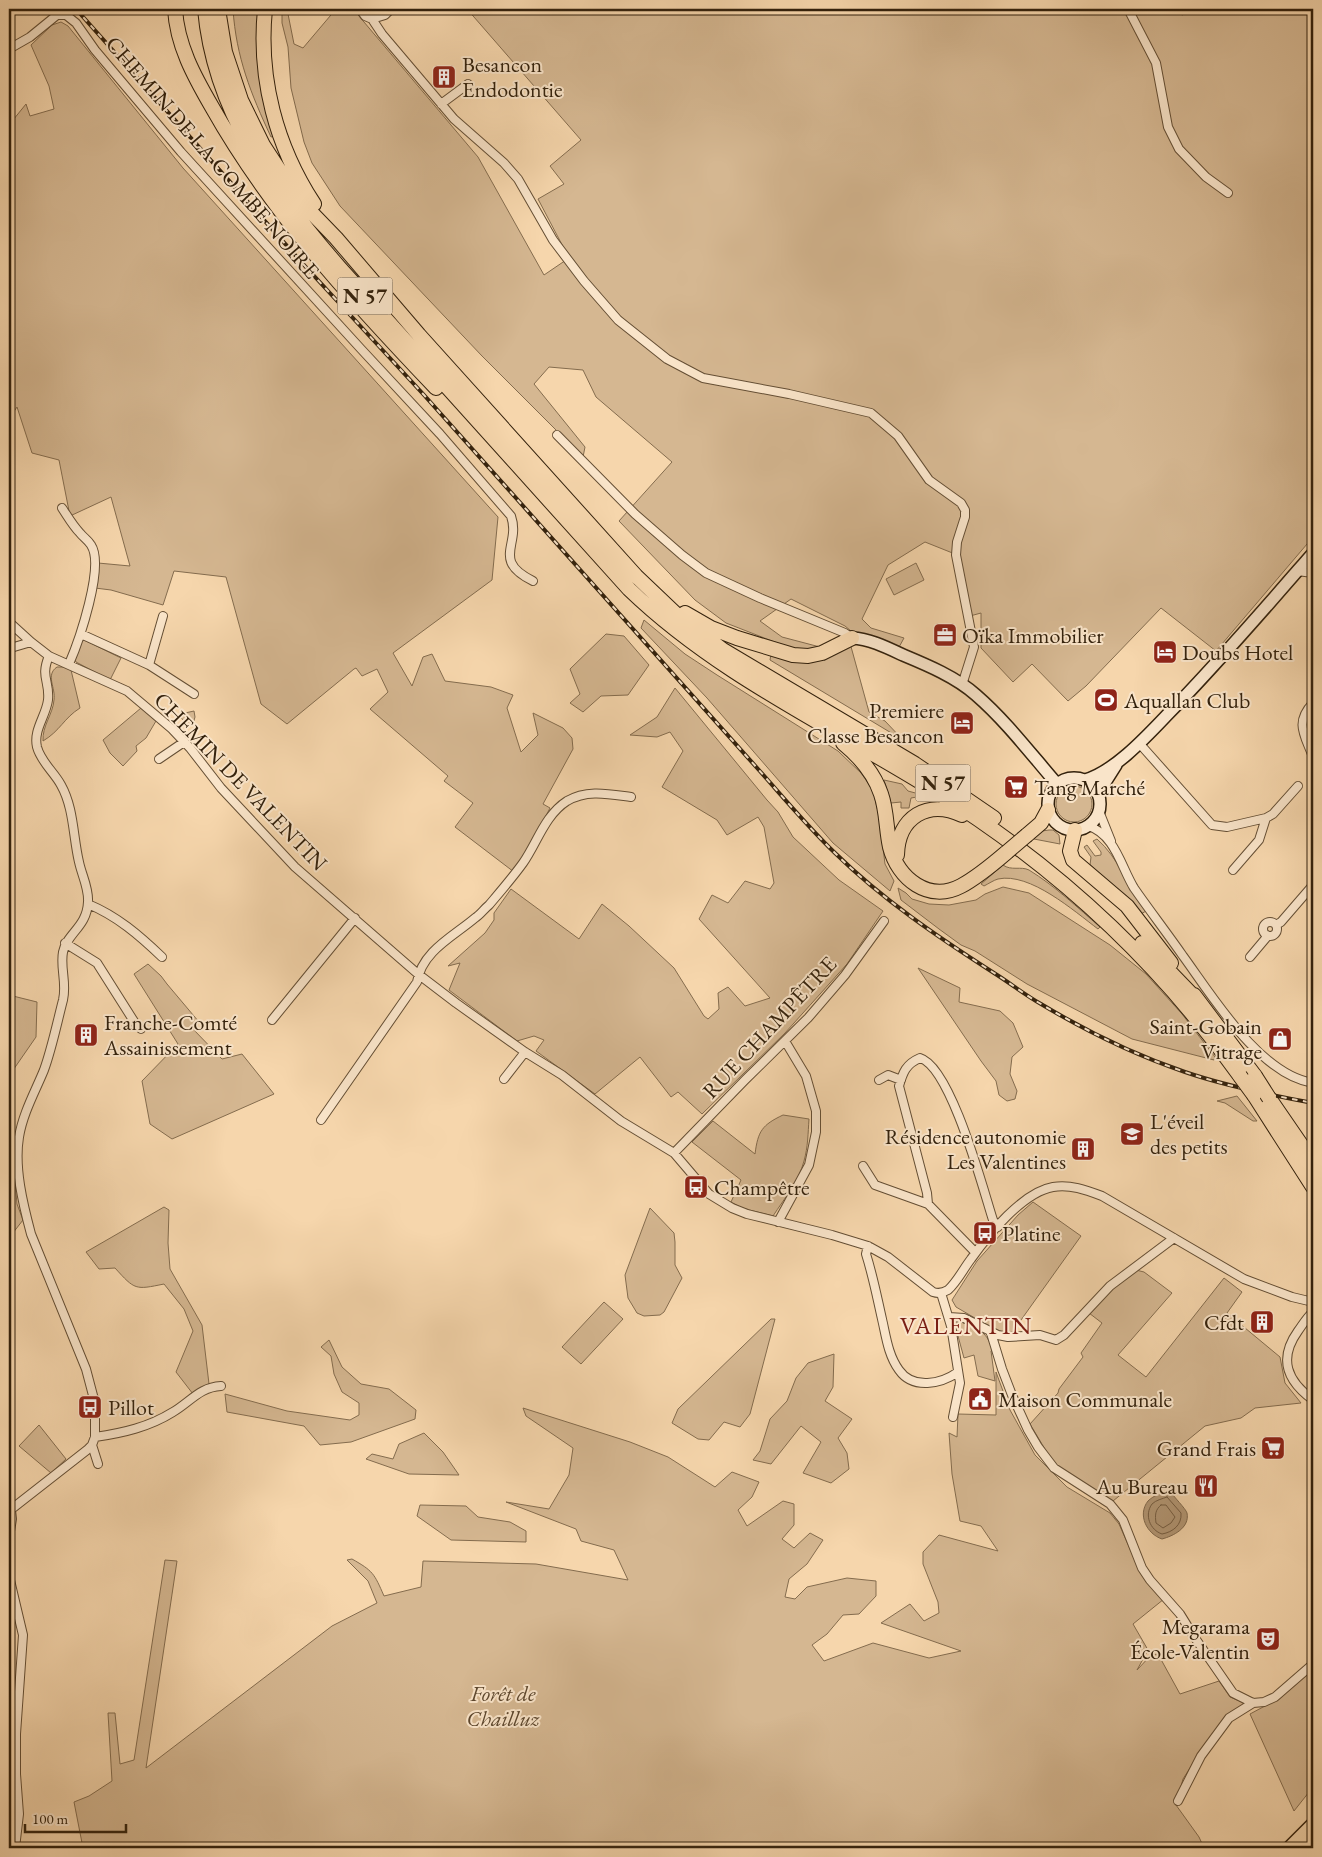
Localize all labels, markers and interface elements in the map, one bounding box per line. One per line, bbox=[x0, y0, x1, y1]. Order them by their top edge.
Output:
street label: CHEMIN DE LA COMBE NOIRE bbox=[99, 30, 326, 285]
place label: Besancon Endodontie bbox=[462, 50, 563, 104]
building icon: Besancon Endodontie bbox=[431, 64, 457, 90]
road number: N 57 bbox=[338, 278, 392, 314]
place label: Oïka Immobilier bbox=[962, 621, 1104, 650]
office icon: Oïka Immobilier bbox=[932, 622, 958, 648]
place label: Doubs Hotel bbox=[1182, 638, 1293, 667]
hotel icon: Doubs Hotel bbox=[1152, 639, 1178, 665]
street label: CHEMIN DE VALENTIN bbox=[148, 686, 334, 877]
place label: Aquallan Club bbox=[1123, 686, 1250, 715]
sports icon: Aquallan Club bbox=[1093, 687, 1119, 713]
place label: Premiere Classe Besancon bbox=[807, 696, 944, 750]
hotel icon: Premiere Classe Besancon bbox=[949, 710, 975, 736]
road number: N 57 bbox=[916, 764, 970, 801]
place label: Tang Marché bbox=[1034, 773, 1146, 802]
supermarket icon: Tang Marché bbox=[1003, 774, 1029, 800]
street label: RUE CHAMPÊTRE bbox=[696, 950, 843, 1105]
place label: Franche-Comté Assainissement bbox=[103, 1008, 237, 1062]
place label: Saint-Gobain Vitrage bbox=[1149, 1012, 1262, 1066]
building icon: Franche-Comté Assainissement bbox=[73, 1022, 99, 1048]
shop icon: Saint-Gobain Vitrage bbox=[1267, 1026, 1293, 1052]
place label: L'éveil des petits bbox=[1150, 1107, 1228, 1161]
school or university icon: L'éveil des petits bbox=[1119, 1121, 1145, 1147]
place label: Résidence autonomie Les Valentines bbox=[885, 1122, 1066, 1176]
building icon: Résidence autonomie Les Valentines bbox=[1070, 1136, 1096, 1162]
place label: Champêtre bbox=[714, 1173, 810, 1202]
bus stop icon: Champêtre bbox=[683, 1174, 709, 1200]
place label: Platine bbox=[1002, 1219, 1061, 1248]
bus stop icon: Platine bbox=[972, 1220, 998, 1246]
place label: Cfdt bbox=[1204, 1308, 1244, 1337]
district label: VALENTIN bbox=[900, 1309, 1032, 1341]
building icon: Cfdt bbox=[1249, 1309, 1275, 1335]
place label: Maison Communale bbox=[998, 1385, 1173, 1414]
public building icon: Maison Communale bbox=[967, 1386, 993, 1412]
place label: Pillot bbox=[108, 1393, 154, 1422]
bus stop icon: Pillot bbox=[77, 1394, 103, 1420]
place label: Grand Frais bbox=[1157, 1434, 1256, 1463]
supermarket icon: Grand Frais bbox=[1260, 1435, 1286, 1461]
place label: Au Bureau bbox=[1095, 1472, 1188, 1501]
restaurant icon: Au Bureau bbox=[1193, 1473, 1219, 1499]
place label: Megarama École-Valentin bbox=[1130, 1612, 1250, 1666]
theatre icon: Megarama École-Valentin bbox=[1255, 1626, 1281, 1652]
park label: Forêt de Chailluz bbox=[467, 1679, 540, 1733]
scale bar bbox=[25, 1802, 126, 1834]
text: 100 m bbox=[32, 1809, 69, 1828]

